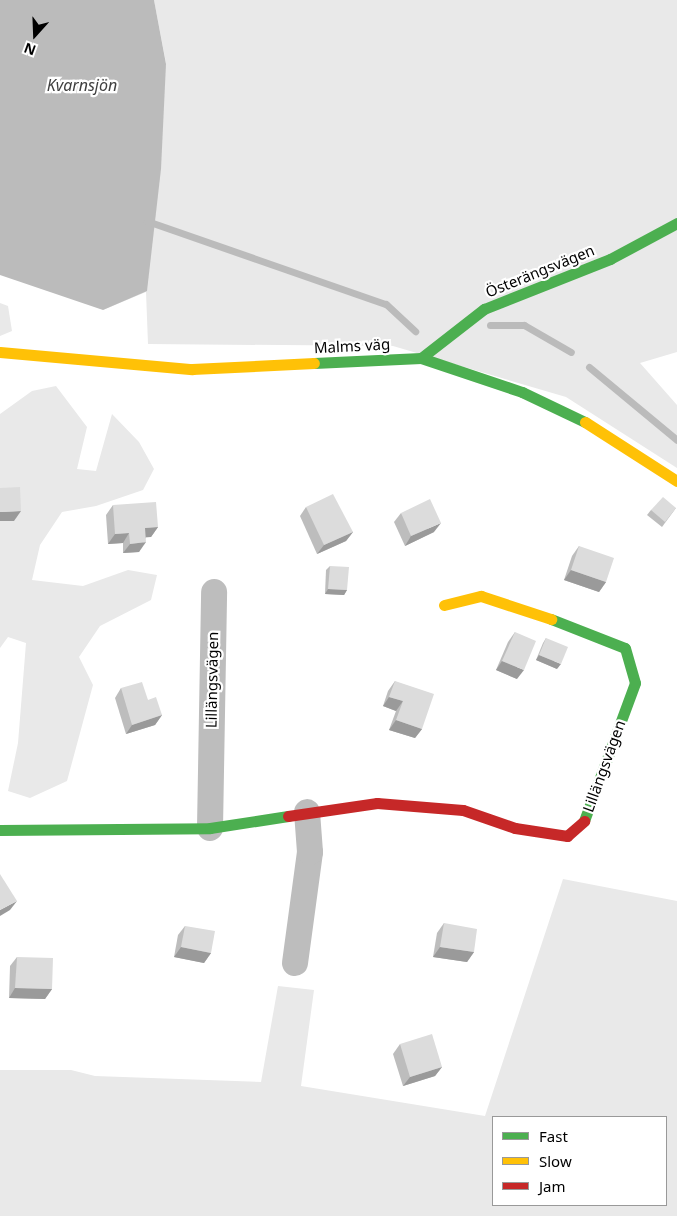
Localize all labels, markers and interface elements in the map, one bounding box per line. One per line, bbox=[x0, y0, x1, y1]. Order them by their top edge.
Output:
north arrow bbox=[10, 10, 60, 60]
text: N bbox=[21, 39, 38, 60]
water label: Kvarnsjön bbox=[47, 75, 117, 95]
street label: Österängsvägen bbox=[483, 241, 597, 301]
street label: Malms väg bbox=[313, 335, 391, 357]
street label: Lillängsvägen bbox=[202, 632, 222, 728]
street label: Lillängsvägen bbox=[579, 718, 629, 814]
legend bbox=[492, 1116, 667, 1206]
text: Fast bbox=[539, 1126, 568, 1146]
text: Slow bbox=[539, 1151, 572, 1171]
text: Jam bbox=[539, 1176, 566, 1196]

